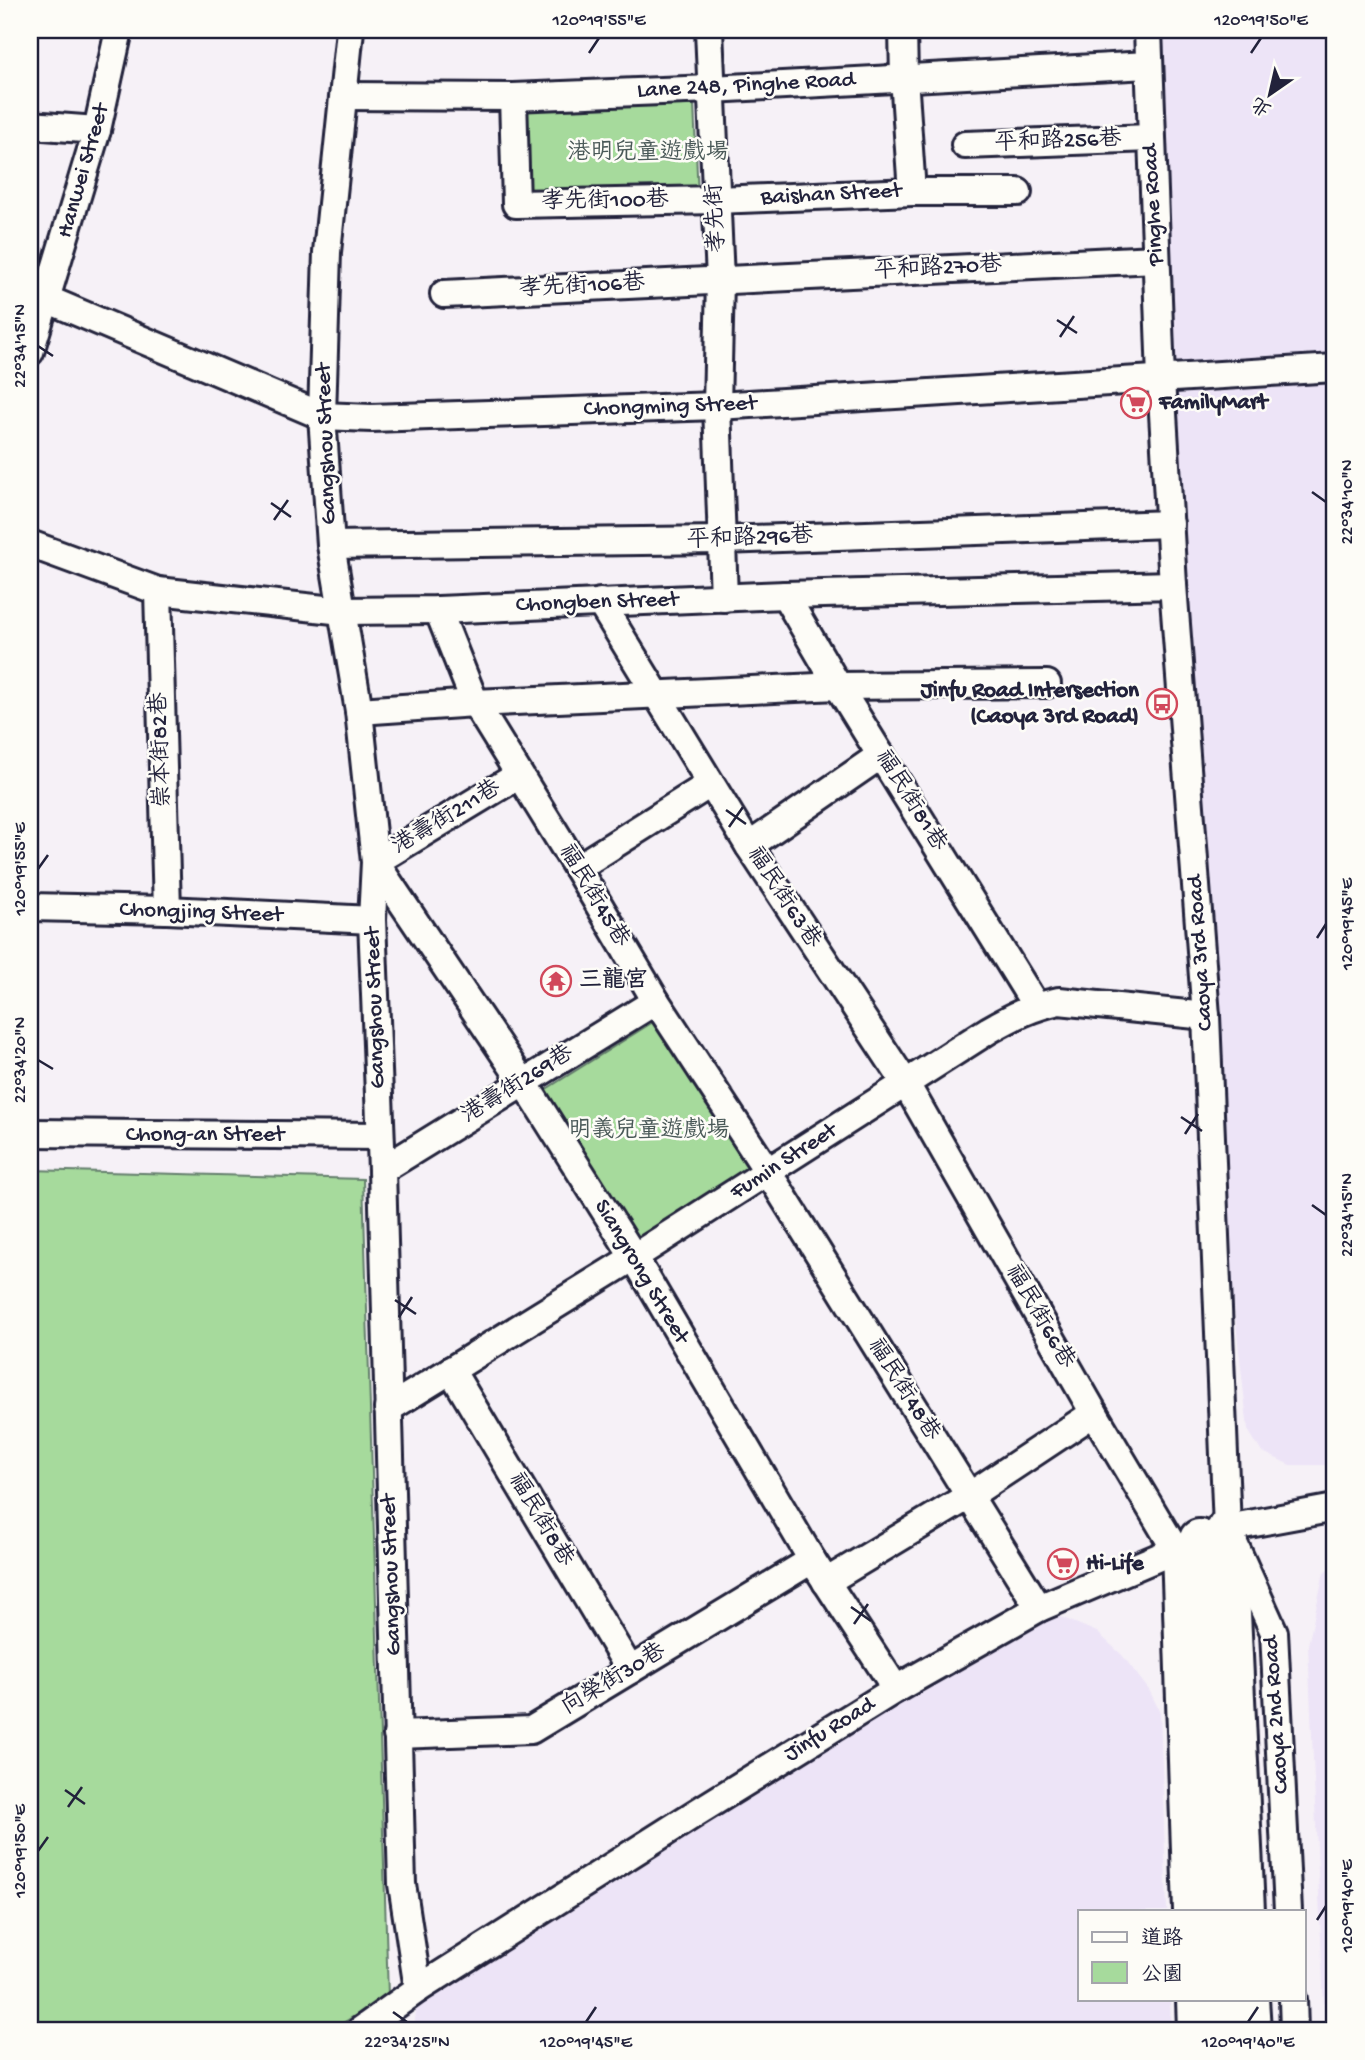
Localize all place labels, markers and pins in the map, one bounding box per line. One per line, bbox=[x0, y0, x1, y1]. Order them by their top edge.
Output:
supermarket icon: FamilyMart bbox=[1119, 386, 1153, 420]
place label: FamilyMart bbox=[1158, 390, 1270, 417]
place label: Jinfu Road Intersection (Caoya 3rd Road) bbox=[920, 678, 1140, 731]
bus stop icon: Jinfu Road Intersection (Caoya 3rd Road) bbox=[1145, 687, 1179, 721]
temple icon: 三龍宮 bbox=[539, 964, 573, 998]
place label: 三龍宮 bbox=[579, 966, 648, 995]
supermarket icon: Hi-Life bbox=[1046, 1547, 1080, 1581]
place label: Hi-Life bbox=[1086, 1551, 1145, 1578]

